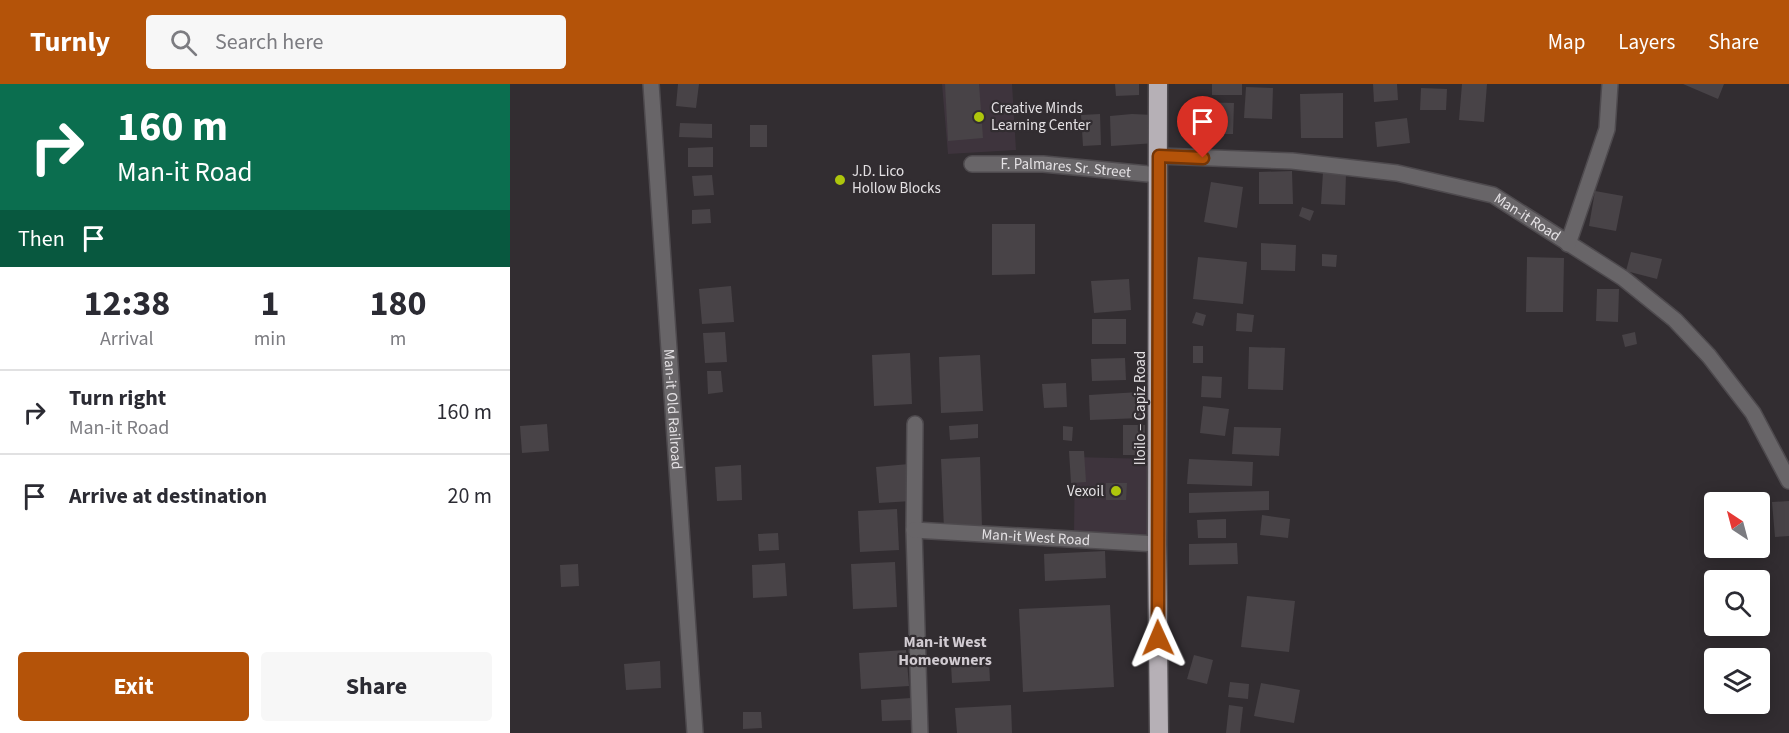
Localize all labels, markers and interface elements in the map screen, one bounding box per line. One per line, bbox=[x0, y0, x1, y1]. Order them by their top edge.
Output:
search box bbox=[146, 15, 566, 69]
text: Turnly bbox=[30, 22, 110, 62]
icon: search bbox=[167, 26, 200, 59]
text: Search here bbox=[215, 26, 324, 58]
text: Map bbox=[1548, 27, 1585, 57]
text: Layers bbox=[1618, 27, 1675, 57]
text: Share bbox=[1708, 27, 1759, 57]
pin bbox=[1177, 96, 1228, 158]
text: 160 m bbox=[117, 97, 228, 157]
place label: Creative Minds Learning Center bbox=[991, 98, 1091, 136]
icon: arrive bbox=[1186, 105, 1219, 138]
icon: right bbox=[18, 108, 96, 186]
marker: Creative Minds Learning Center bbox=[972, 110, 986, 124]
text: Man-it Road bbox=[117, 153, 253, 192]
street label: F. Palmares Sr. Street bbox=[1001, 154, 1132, 183]
place label: J.D. Lico Hollow Blocks bbox=[852, 161, 941, 199]
marker: J.D. Lico Hollow Blocks bbox=[833, 173, 847, 187]
street label: Man-it Road bbox=[1490, 188, 1565, 246]
icon: arrive bbox=[77, 222, 110, 255]
text: Then bbox=[18, 223, 65, 255]
text: 12:38 bbox=[83, 278, 170, 329]
text: 1 bbox=[260, 278, 279, 329]
text: 180 bbox=[370, 278, 427, 329]
text: Arrival bbox=[100, 325, 154, 353]
text: min bbox=[254, 325, 286, 353]
text: m bbox=[390, 325, 406, 353]
street label: Man-it Old Railroad bbox=[658, 348, 688, 470]
street label: Iloilo – Capiz Road bbox=[1130, 351, 1151, 465]
text: Turn right bbox=[69, 382, 166, 414]
icon: right bbox=[18, 396, 51, 429]
text: 160 m bbox=[437, 396, 492, 428]
text: Man-it Road bbox=[69, 414, 169, 442]
icon: arrive bbox=[18, 480, 51, 513]
text: Arrive at destination bbox=[69, 480, 267, 512]
text: 20 m bbox=[447, 480, 492, 512]
place label: Vexoil bbox=[1067, 481, 1104, 502]
marker: Vexoil bbox=[1109, 484, 1123, 498]
north arrow bbox=[1704, 492, 1770, 558]
map controls bbox=[1704, 492, 1770, 714]
street label: Man-it West Road bbox=[981, 523, 1091, 551]
button: search bbox=[1704, 570, 1770, 636]
position arrow bbox=[1126, 606, 1190, 670]
district label: Man-it West Homeowners bbox=[898, 631, 992, 671]
button: layers bbox=[1704, 648, 1770, 714]
button: Exit bbox=[18, 652, 249, 721]
button: Share bbox=[261, 652, 492, 721]

